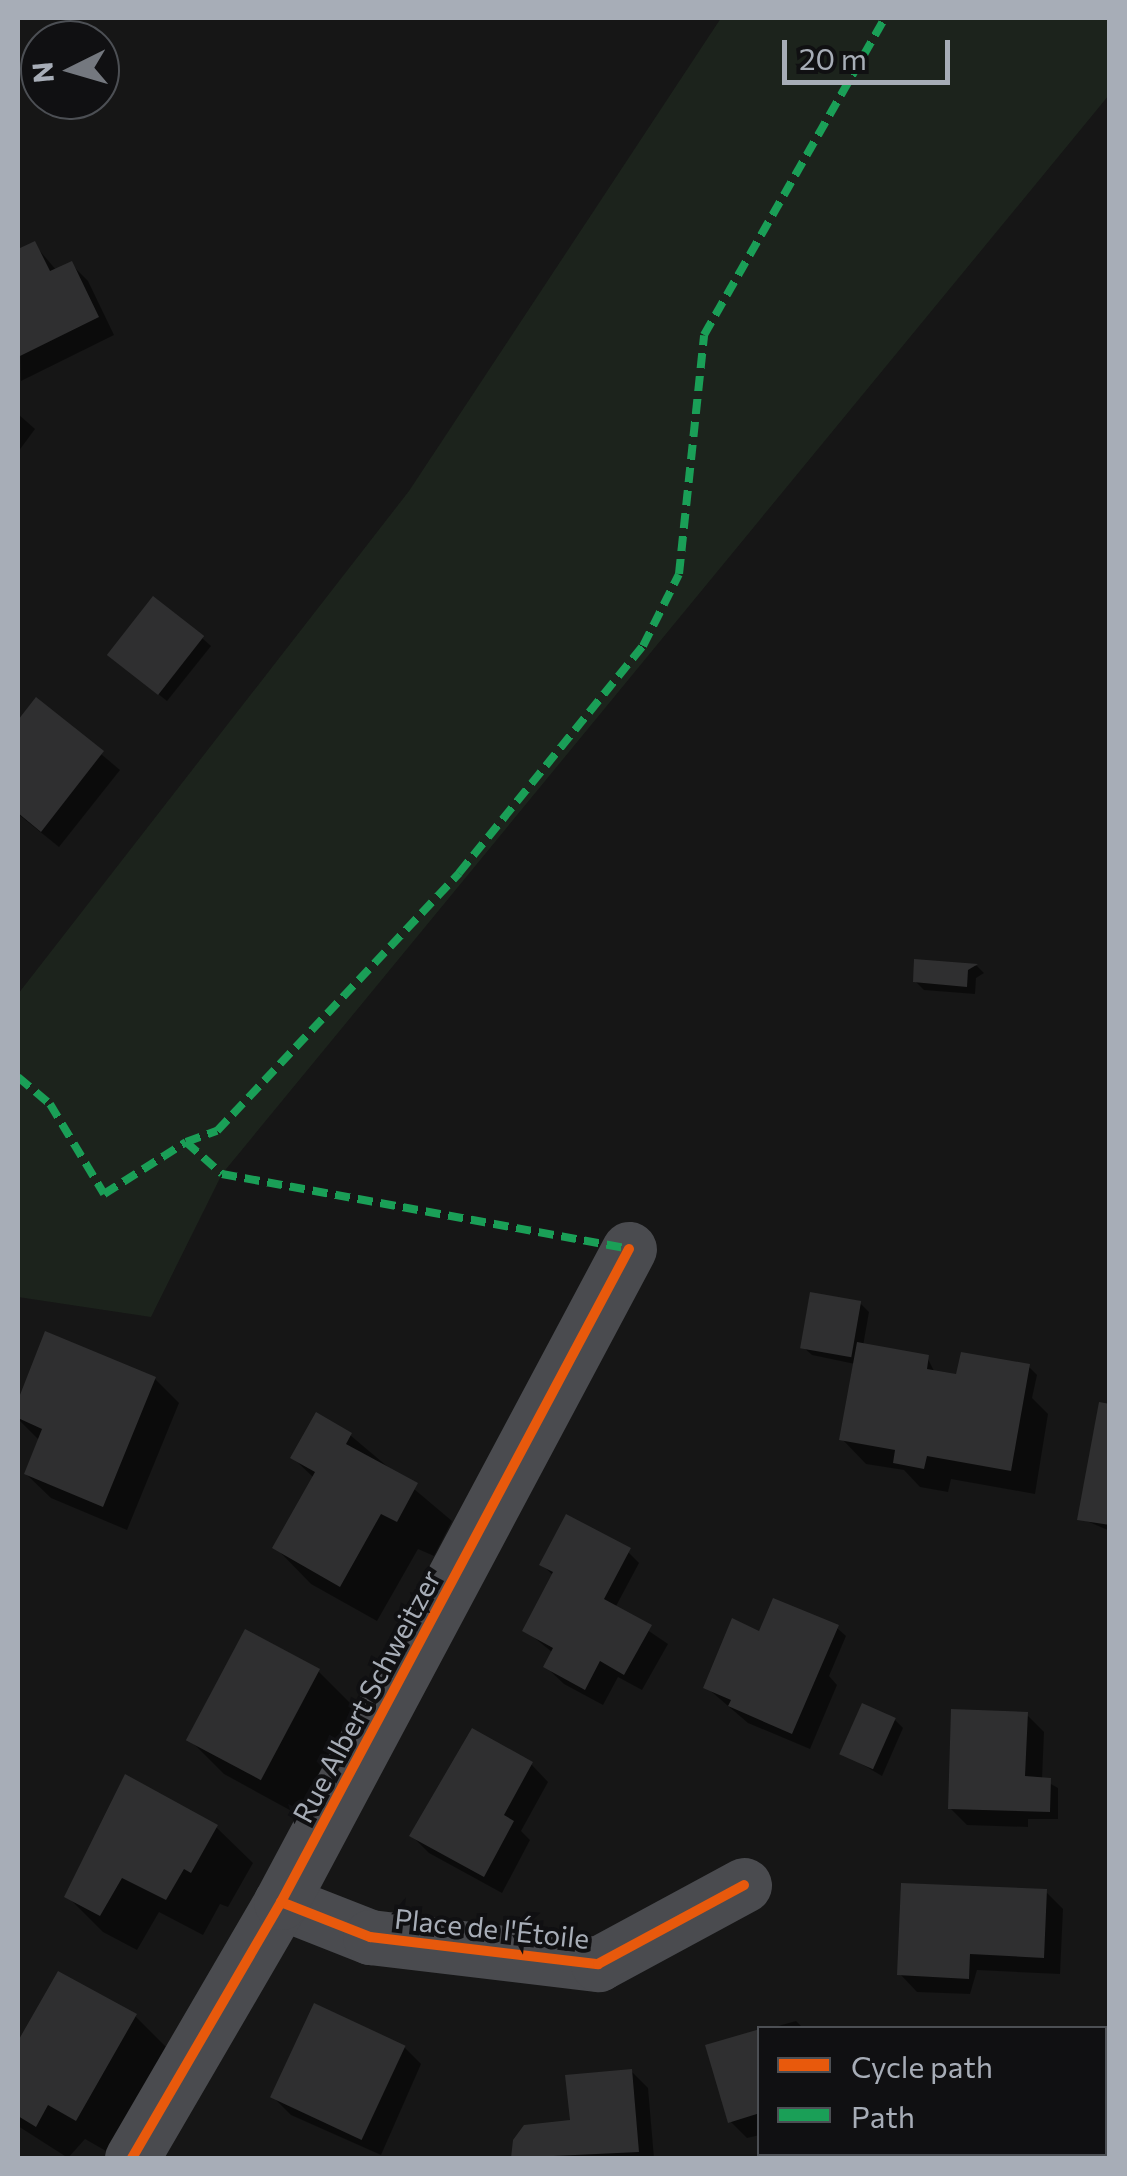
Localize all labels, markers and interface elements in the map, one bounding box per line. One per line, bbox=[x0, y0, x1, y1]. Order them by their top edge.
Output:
north arrow bbox=[20, 20, 120, 120]
scale bar bbox=[787, 20, 954, 82]
text: 20 m bbox=[799, 39, 867, 76]
text: N bbox=[24, 60, 60, 84]
street label: Rue Albert Schweitzer bbox=[285, 1564, 447, 1828]
street label: Place de l'Étoile bbox=[393, 1901, 591, 1955]
legend bbox=[757, 2026, 1107, 2156]
text: Cycle path bbox=[851, 2047, 993, 2084]
text: Path bbox=[851, 2097, 915, 2134]

